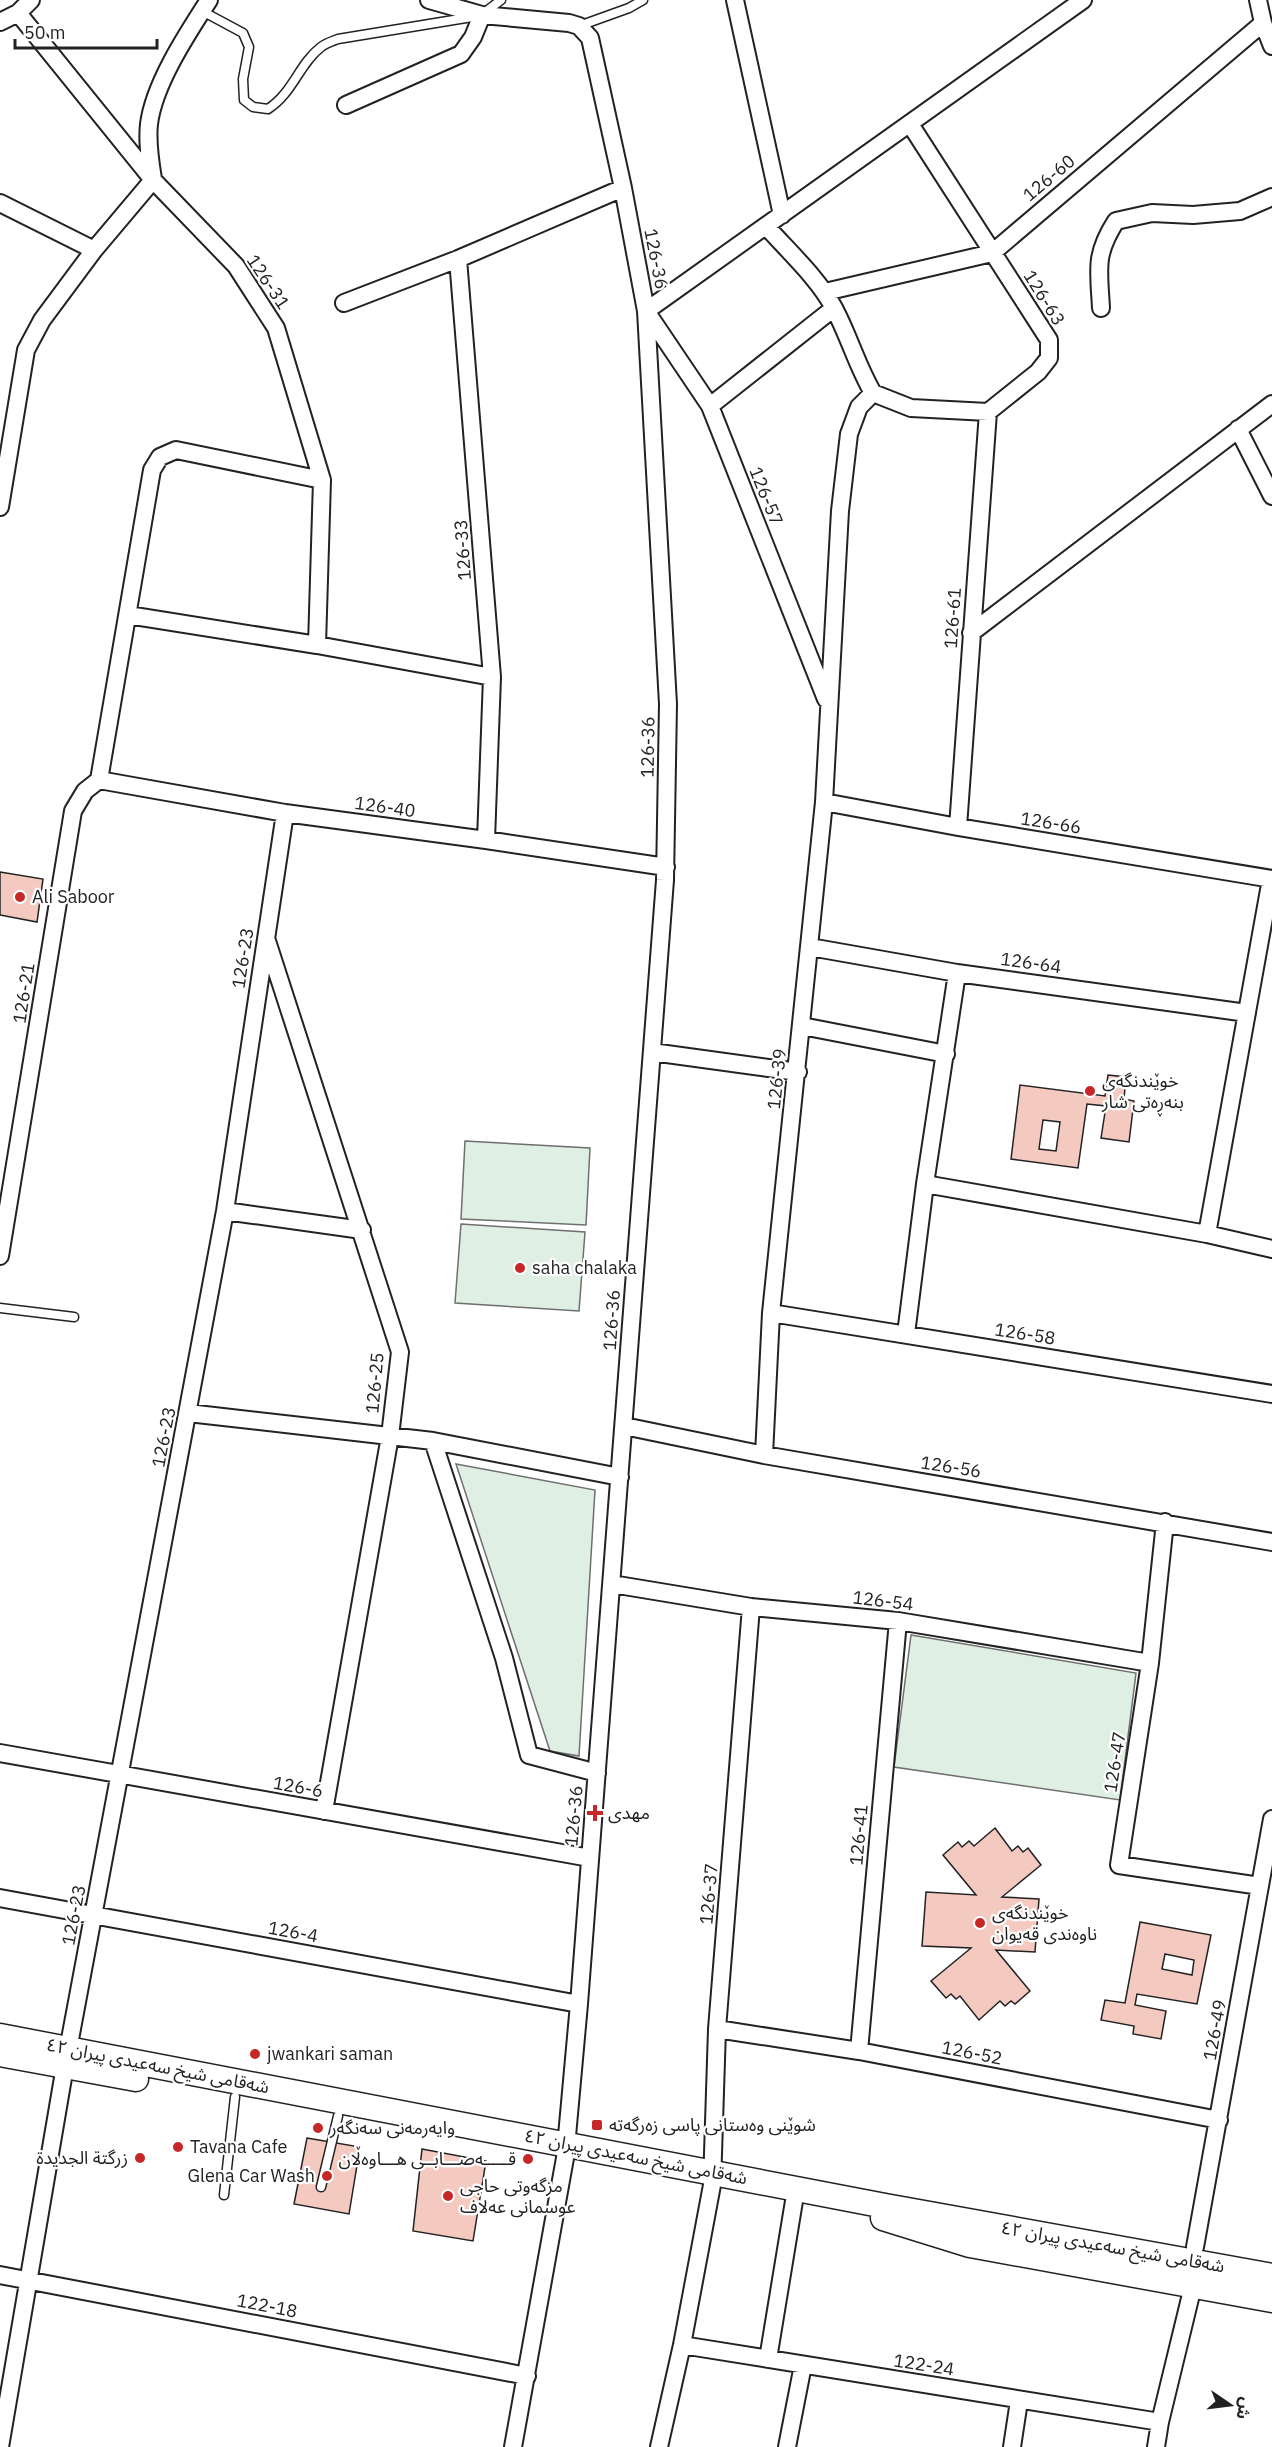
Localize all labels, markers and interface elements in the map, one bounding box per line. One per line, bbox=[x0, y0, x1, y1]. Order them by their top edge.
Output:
scale bar bbox=[15, 12, 158, 50]
text: 50 m bbox=[24, 21, 66, 44]
street label: 126-60 bbox=[1018, 149, 1080, 206]
street label: 126-36 bbox=[639, 227, 674, 291]
street label: 126-31 bbox=[242, 250, 295, 314]
street label: 126-63 bbox=[1018, 266, 1070, 330]
street label: 126-57 bbox=[744, 463, 789, 528]
street label: 126-33 bbox=[449, 519, 476, 581]
street label: 126-61 bbox=[939, 587, 966, 649]
street label: 126-36 bbox=[635, 716, 660, 778]
street label: 126-40 bbox=[353, 791, 417, 822]
street label: 126-66 bbox=[1019, 806, 1083, 839]
place label: Ali Saboor bbox=[32, 885, 115, 908]
marker: Ali Saboor bbox=[13, 890, 27, 904]
street label: 126-23 bbox=[226, 926, 259, 990]
street label: 126-64 bbox=[999, 947, 1063, 978]
street label: 126-21 bbox=[7, 961, 40, 1025]
street label: 126-39 bbox=[762, 1047, 791, 1111]
place label: خوێندنگەی بنەڕەتی شار bbox=[1101, 1069, 1184, 1117]
marker: خوێندنگەی بنەڕەتی شار bbox=[1083, 1084, 1097, 1098]
place label: saha chalaka bbox=[532, 1256, 637, 1279]
marker: saha chalaka bbox=[513, 1261, 527, 1275]
street label: 126-36 bbox=[598, 1289, 625, 1351]
street label: 126-58 bbox=[993, 1317, 1057, 1350]
street label: 126-25 bbox=[360, 1351, 389, 1414]
street label: 126-23 bbox=[146, 1405, 181, 1469]
street label: 126-56 bbox=[919, 1450, 983, 1483]
street label: 126-54 bbox=[851, 1585, 915, 1616]
street label: 126-47 bbox=[1098, 1730, 1131, 1794]
street label: 126-6 bbox=[271, 1771, 325, 1802]
street label: 126-36 bbox=[559, 1784, 588, 1847]
place label: مهدی bbox=[608, 1801, 650, 1824]
street label: 126-41 bbox=[844, 1803, 873, 1866]
marker: مهدی bbox=[586, 1804, 604, 1822]
street label: 126-37 bbox=[694, 1862, 723, 1925]
street label: 126-23 bbox=[56, 1883, 91, 1947]
place label: خوێندنگەی ناوەندی قەیوان bbox=[992, 1901, 1097, 1945]
street label: 126-4 bbox=[266, 1916, 320, 1947]
marker: خوێندنگەی ناوەندی قەیوان bbox=[973, 1916, 987, 1930]
street label: 126-49 bbox=[1198, 1998, 1231, 2062]
street label: شەقامی شیخ سەعیدی پیران ٤٢ bbox=[44, 2033, 271, 2100]
street label: 126-52 bbox=[940, 2035, 1004, 2070]
place label: jwankari saman bbox=[267, 2042, 393, 2065]
marker: jwankari saman bbox=[248, 2047, 262, 2061]
place label: شوێنی وەستانی پاسی زەرگەتە bbox=[609, 2113, 816, 2136]
place label: وایەرمەنی سەنگەر bbox=[329, 2116, 455, 2139]
marker: شوێنی وەستانی پاسی زەرگەتە bbox=[590, 2118, 604, 2132]
marker: وایەرمەنی سەنگەر bbox=[311, 2121, 325, 2135]
street label: شەقامی شیخ سەعیدی پیران ٤٢ bbox=[522, 2124, 749, 2191]
place label: Tavana Cafe bbox=[190, 2135, 287, 2158]
marker: Tavana Cafe bbox=[171, 2140, 185, 2154]
place label: زرگتة الجديدة bbox=[36, 2146, 128, 2169]
place label: قـــــەصـــابــی هـــاوەڵان bbox=[338, 2146, 516, 2170]
marker: زرگتة الجديدة bbox=[133, 2151, 147, 2165]
marker: قـــــەصـــابــی هـــاوەڵان bbox=[521, 2152, 535, 2166]
place label: Glena Car Wash bbox=[188, 2164, 315, 2187]
marker: Glena Car Wash bbox=[320, 2169, 334, 2183]
place label: مزگەوتی حاجی عوسمانی عەلاف bbox=[460, 2174, 576, 2218]
marker: مزگەوتی حاجی عوسمانی عەلاف bbox=[441, 2189, 455, 2203]
street label: شەقامی شیخ سەعیدی پیران ٤٢ bbox=[999, 2216, 1226, 2279]
street label: 122-18 bbox=[235, 2288, 299, 2323]
street label: 122-24 bbox=[892, 2348, 956, 2381]
north arrow bbox=[1200, 2375, 1260, 2435]
text: ش bbox=[1232, 2396, 1257, 2422]

